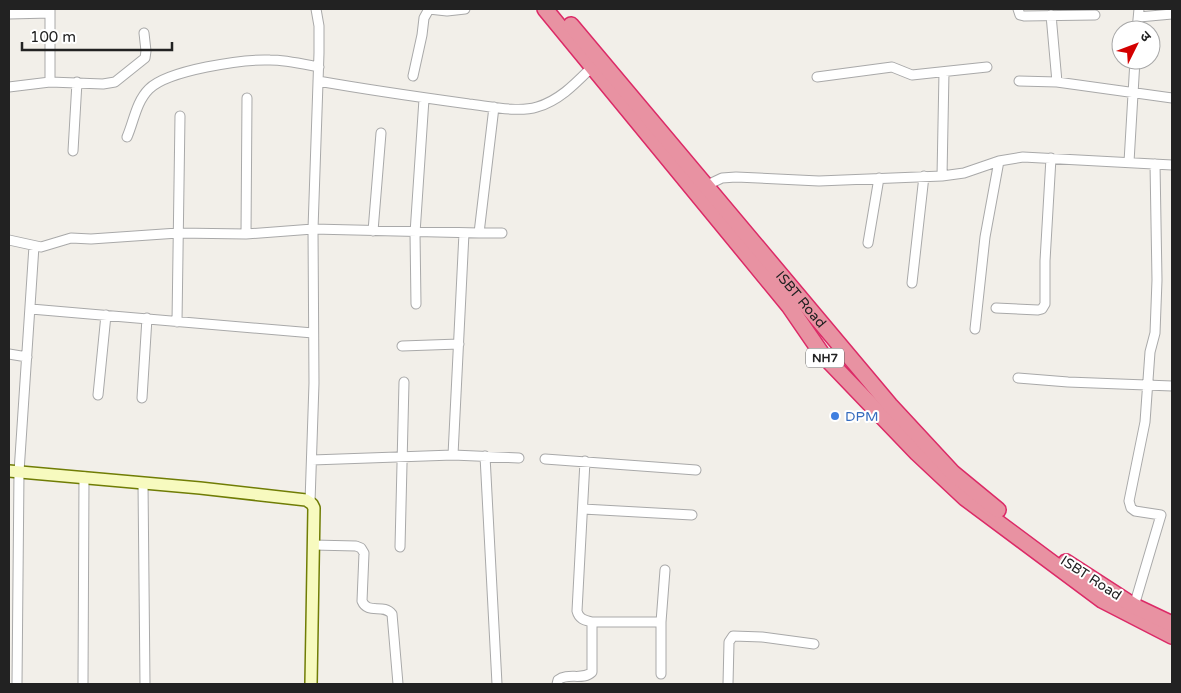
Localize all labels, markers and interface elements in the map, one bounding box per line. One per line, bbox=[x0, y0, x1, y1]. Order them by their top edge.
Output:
scale bar bbox=[22, 20, 172, 52]
north arrow bbox=[1111, 20, 1161, 70]
text: 100 m bbox=[30, 28, 76, 46]
text: उ bbox=[1136, 28, 1155, 46]
street label: ISBT Road bbox=[772, 267, 830, 331]
road number: NH7 bbox=[806, 348, 844, 368]
place label: DPM bbox=[845, 408, 878, 425]
marker: DPM bbox=[829, 410, 841, 422]
street label: ISBT Road bbox=[1057, 552, 1125, 604]

